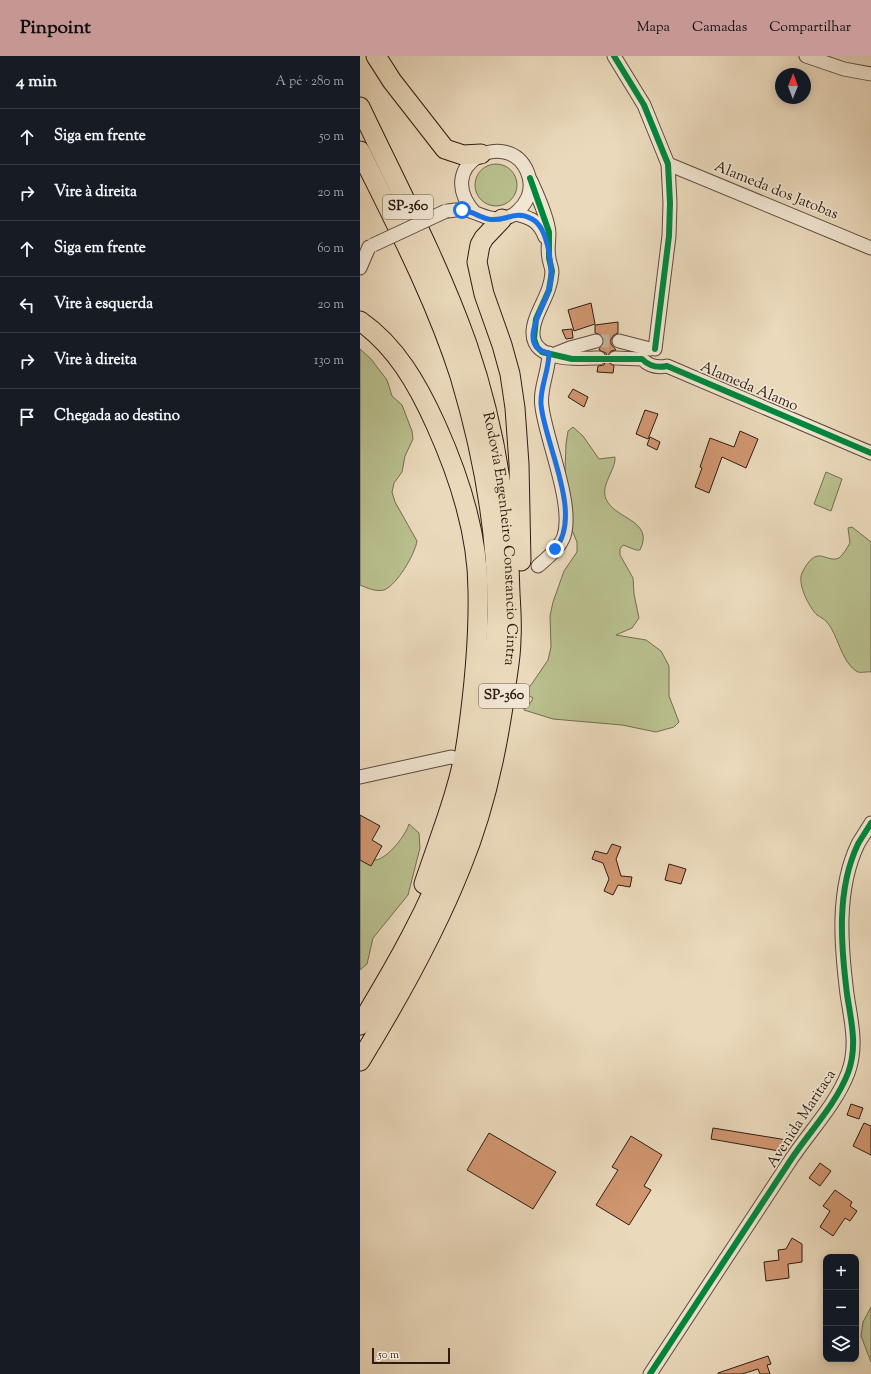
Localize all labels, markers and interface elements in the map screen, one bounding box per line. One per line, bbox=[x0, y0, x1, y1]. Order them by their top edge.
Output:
text: Pinpoint bbox=[20, 15, 91, 42]
text: Mapa bbox=[637, 18, 670, 38]
text: Camadas bbox=[692, 18, 747, 38]
text: Compartilhar bbox=[769, 18, 851, 38]
north arrow bbox=[775, 68, 811, 104]
text: 4 min bbox=[16, 70, 57, 94]
text: A pé · 280 m bbox=[276, 73, 344, 91]
icon: ahead bbox=[16, 126, 38, 148]
text: Siga em frente bbox=[54, 126, 146, 147]
text: 50 m bbox=[319, 128, 344, 146]
street label: Alameda dos Jatobas bbox=[711, 157, 841, 226]
icon: right bbox=[16, 182, 38, 204]
text: Vire à direita bbox=[54, 182, 137, 203]
text: 20 m bbox=[318, 184, 344, 202]
road number: SP-360 bbox=[383, 195, 433, 219]
route start bbox=[453, 201, 471, 219]
icon: ahead bbox=[16, 238, 38, 260]
text: Siga em frente bbox=[54, 238, 146, 259]
text: 60 m bbox=[317, 240, 344, 258]
icon: left bbox=[16, 294, 38, 316]
text: Vire à esquerda bbox=[54, 294, 153, 315]
text: 20 m bbox=[318, 296, 344, 314]
icon: right bbox=[16, 350, 38, 372]
text: Vire à direita bbox=[54, 350, 137, 371]
text: 130 m bbox=[314, 352, 344, 370]
street label: Alameda Alamo bbox=[697, 357, 801, 417]
icon: arrive bbox=[16, 406, 38, 428]
text: Chegada ao destino bbox=[54, 406, 180, 427]
street label: Rodovia Engenheiro Constancio Cintra bbox=[477, 410, 522, 667]
route end bbox=[546, 540, 564, 558]
road number: SP-360 bbox=[479, 684, 529, 708]
street label: Avenida Maritaca bbox=[762, 1066, 842, 1172]
map controls bbox=[823, 1254, 859, 1362]
button: + bbox=[823, 1254, 859, 1290]
button: − bbox=[823, 1290, 859, 1326]
button: layers bbox=[823, 1326, 859, 1362]
scale bar bbox=[372, 1346, 450, 1365]
text: 50 m bbox=[378, 1347, 399, 1363]

